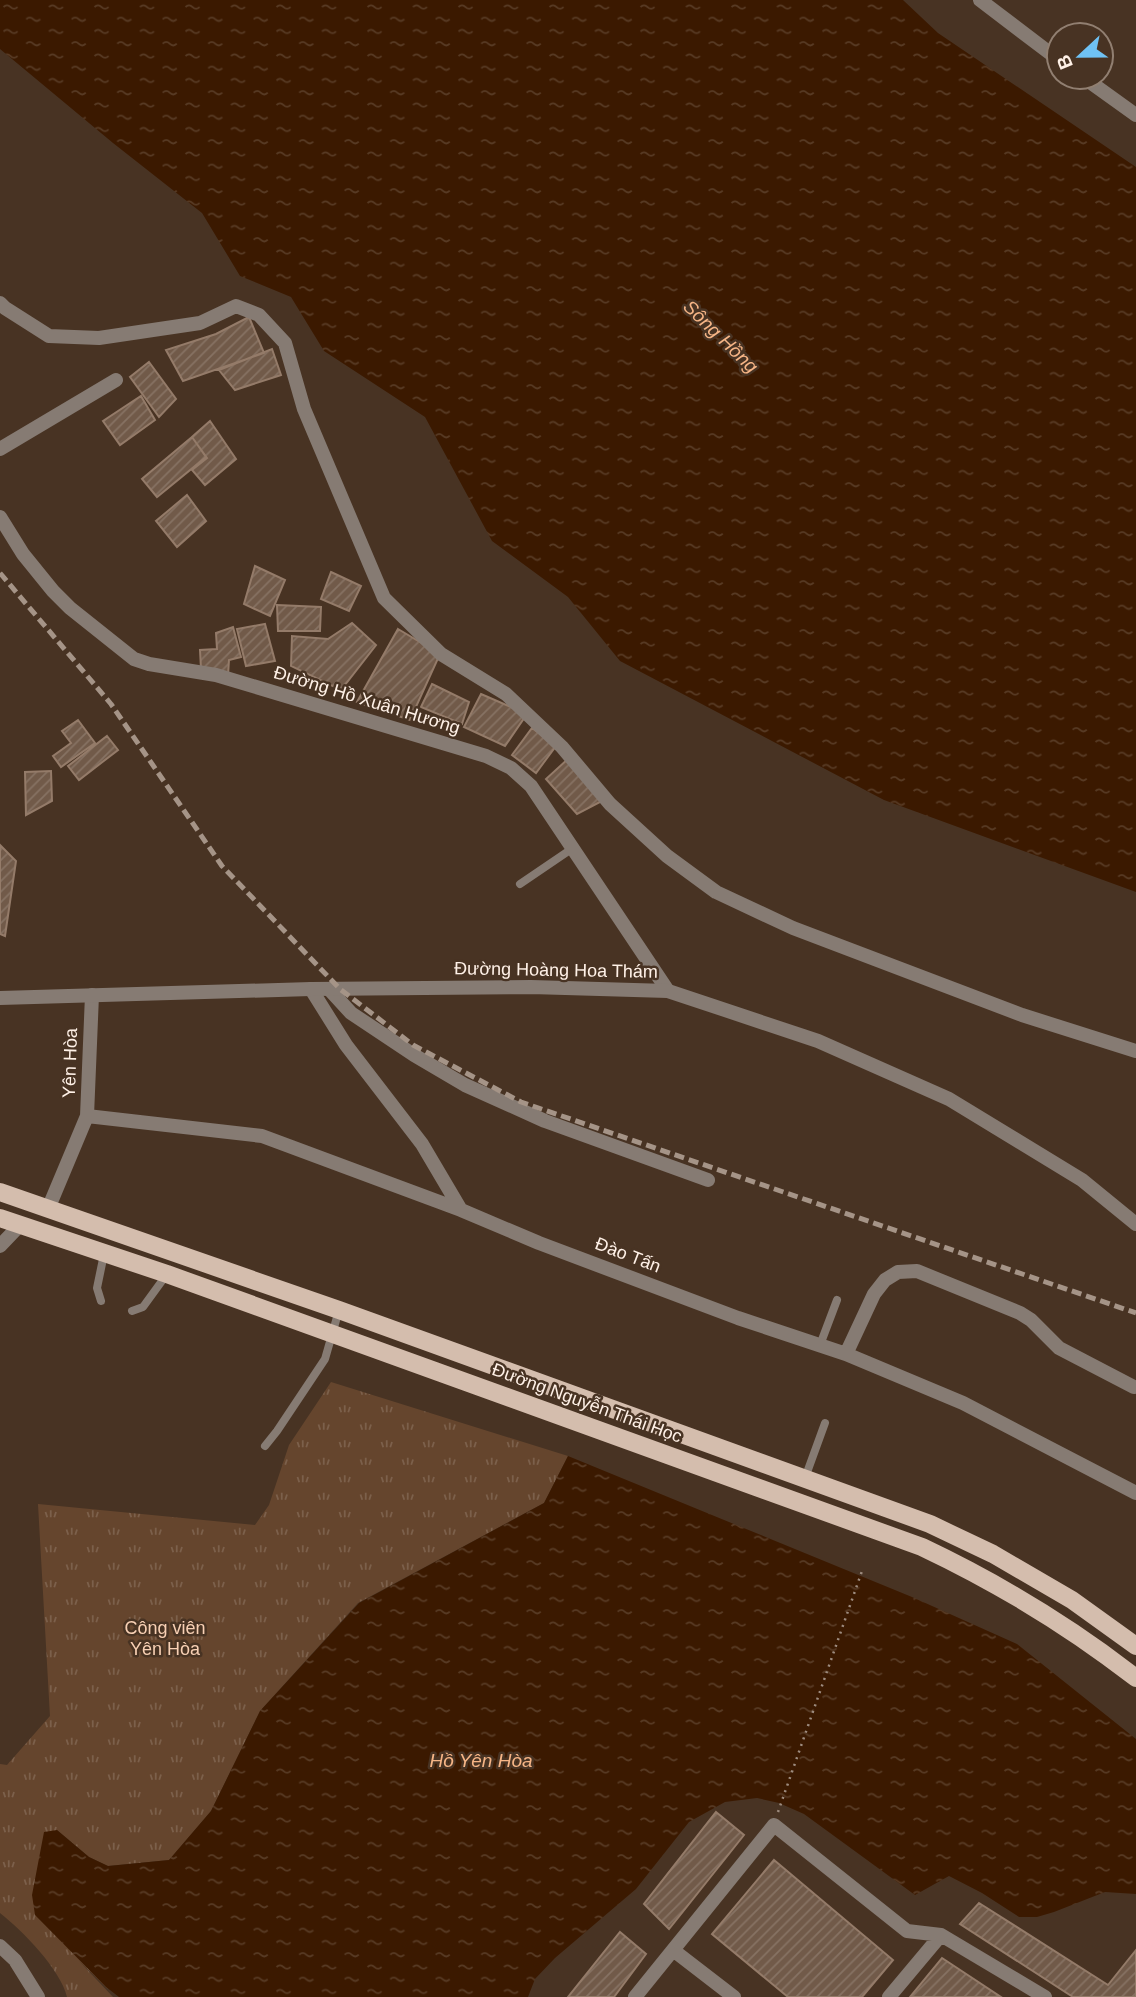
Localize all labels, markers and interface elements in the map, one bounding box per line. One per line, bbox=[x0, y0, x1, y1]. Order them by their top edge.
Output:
north arrow bbox=[1045, 21, 1115, 91]
text: B bbox=[1052, 52, 1077, 72]
water label: Sông Hồng bbox=[679, 296, 762, 377]
street label: Đường Hồ Xuân Hương bbox=[271, 662, 463, 738]
street label: Đường Hoàng Hoa Thám bbox=[454, 958, 658, 982]
street label: Yên Hòa bbox=[59, 1027, 81, 1098]
street label: Đào Tấn bbox=[592, 1233, 664, 1277]
street label: Đường Nguyễn Thái Học bbox=[489, 1358, 685, 1447]
park label: Công viên Yên Hòa bbox=[124, 1618, 206, 1659]
water label: Hồ Yên Hòa bbox=[429, 1750, 533, 1771]

